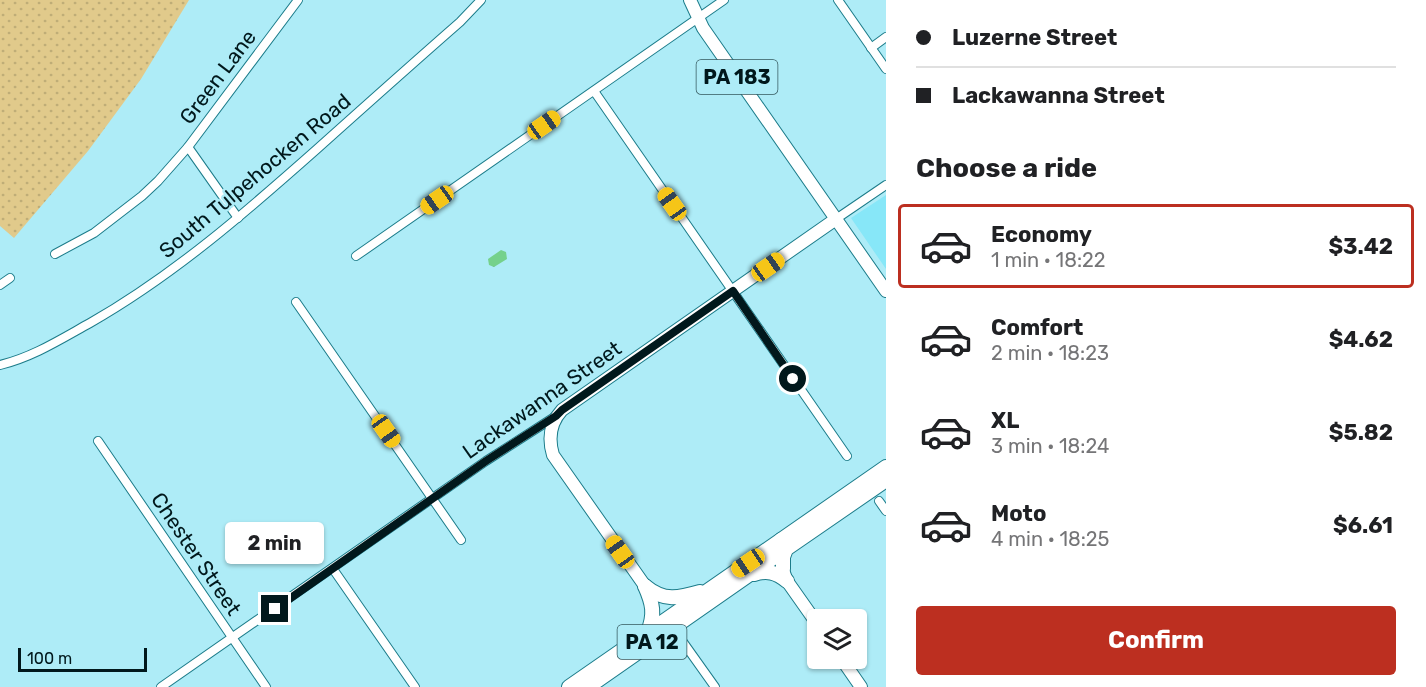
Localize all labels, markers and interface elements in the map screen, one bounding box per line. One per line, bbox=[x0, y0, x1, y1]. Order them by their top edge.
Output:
text: Luzerne Street bbox=[952, 24, 1117, 51]
street label: Green Lane bbox=[174, 25, 261, 129]
road number: PA 183 bbox=[696, 60, 777, 94]
text: Lackawanna Street bbox=[952, 82, 1165, 109]
street label: South Tulpehocken Road bbox=[154, 88, 355, 263]
car bbox=[524, 107, 564, 143]
text: Choose a ride bbox=[916, 152, 1097, 184]
car bbox=[417, 182, 457, 218]
car bbox=[654, 184, 690, 224]
icon: car bbox=[919, 219, 973, 273]
text: Economy bbox=[991, 221, 1092, 248]
text: $3.42 bbox=[1328, 233, 1393, 260]
text: 1 min · 18:22 bbox=[991, 248, 1105, 272]
car bbox=[748, 249, 788, 285]
icon: car bbox=[919, 312, 973, 366]
text: Comfort bbox=[991, 314, 1083, 341]
text: $4.62 bbox=[1329, 326, 1393, 353]
street label: Lackawanna Street bbox=[457, 335, 626, 464]
text: 2 min · 18:23 bbox=[991, 341, 1109, 365]
route start bbox=[779, 365, 806, 392]
icon: car bbox=[919, 405, 973, 459]
text: XL bbox=[991, 407, 1019, 434]
car bbox=[368, 411, 404, 451]
text: $5.82 bbox=[1329, 419, 1393, 446]
text: 3 min · 18:24 bbox=[991, 434, 1109, 458]
street label: Chester Street bbox=[146, 488, 247, 620]
icon: car bbox=[919, 498, 973, 552]
text: Moto bbox=[991, 500, 1046, 527]
text: $6.61 bbox=[1333, 512, 1393, 539]
callout: 2 min bbox=[226, 522, 324, 564]
text: 4 min · 18:25 bbox=[991, 527, 1109, 551]
text: 2 min bbox=[247, 531, 302, 555]
car bbox=[602, 532, 638, 572]
car bbox=[728, 545, 768, 581]
route end bbox=[261, 595, 288, 622]
button: Confirm bbox=[916, 606, 1396, 675]
map controls bbox=[807, 609, 867, 669]
button: layers bbox=[807, 609, 867, 669]
road number: PA 12 bbox=[618, 625, 686, 659]
scale bar bbox=[18, 645, 147, 672]
text: 100 m bbox=[27, 649, 72, 668]

